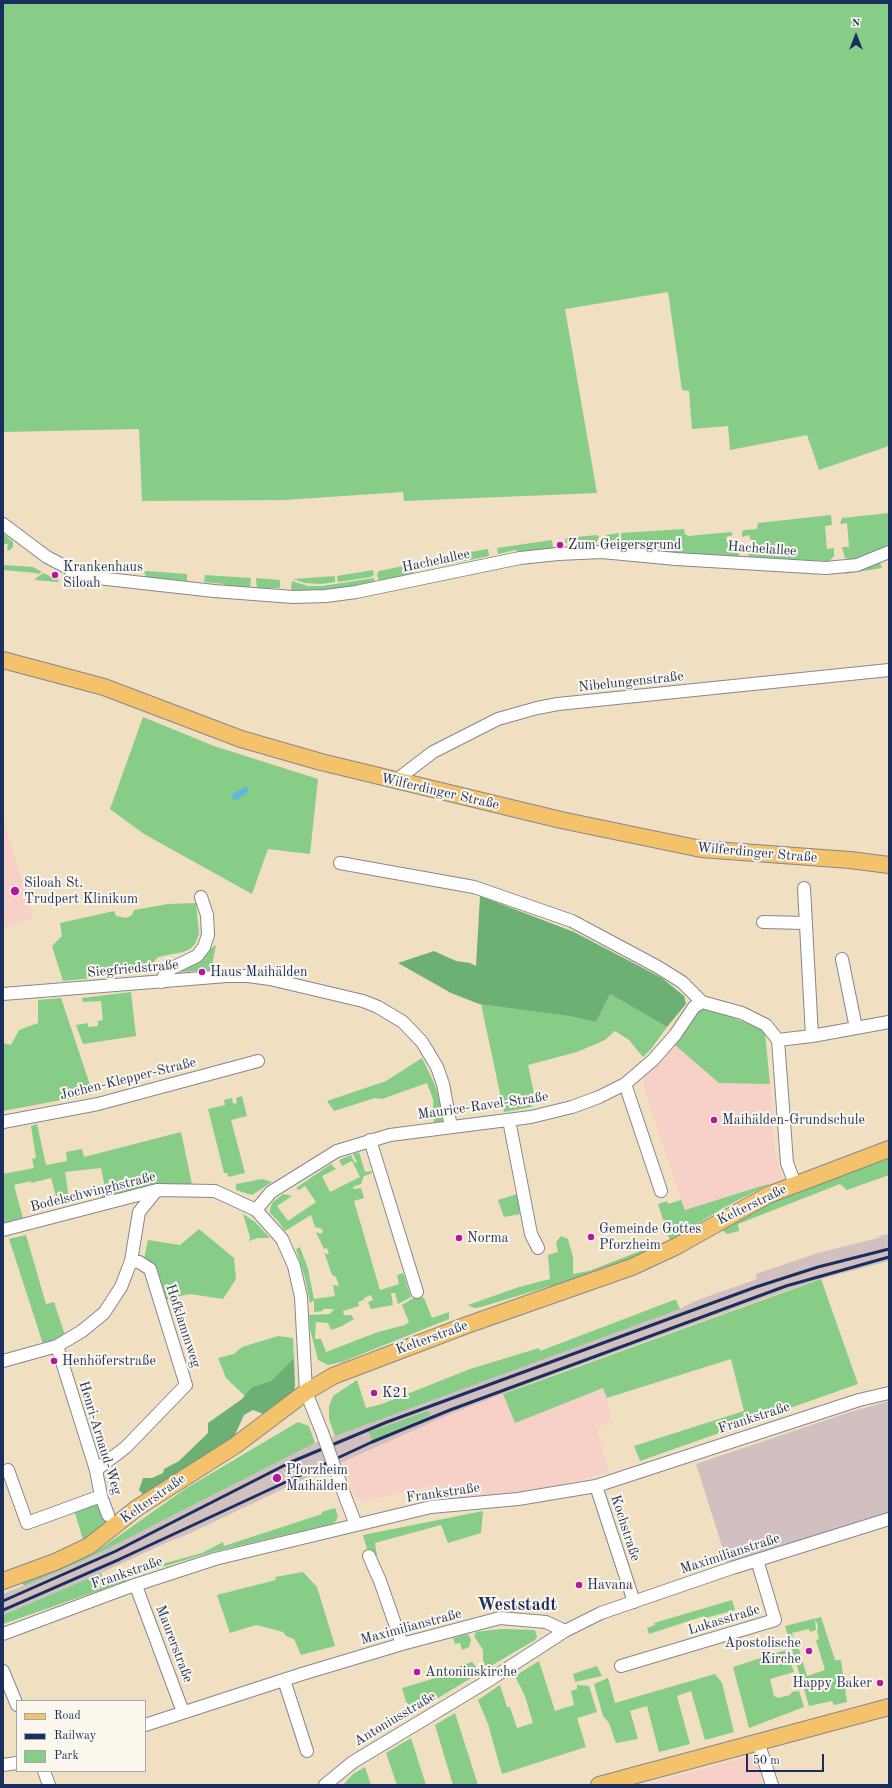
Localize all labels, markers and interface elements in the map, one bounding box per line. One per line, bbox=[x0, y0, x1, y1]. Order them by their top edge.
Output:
north arrow bbox=[836, 16, 876, 56]
text: N bbox=[852, 18, 860, 29]
place label: Zum Geigersgrund bbox=[568, 537, 681, 553]
street label: Hachelallee bbox=[727, 538, 797, 560]
marker: Zum Geigersgrund bbox=[555, 540, 565, 550]
street label: Hachelallee bbox=[400, 546, 472, 576]
place label: Krankenhaus Siloah bbox=[63, 559, 143, 592]
marker: Krankenhaus Siloah bbox=[50, 570, 60, 580]
street label: Nibelungenstraße bbox=[577, 668, 685, 696]
street label: Wilferdinger Straße bbox=[379, 770, 501, 814]
street label: Wilferdinger Straße bbox=[696, 839, 818, 867]
place label: Siloah St. Trudpert Klinikum bbox=[24, 875, 138, 908]
marker: Siloah St. Trudpert Klinikum bbox=[9, 885, 21, 897]
street label: Siegfriedstraße bbox=[87, 957, 179, 981]
place label: Haus Maihälden bbox=[210, 964, 307, 980]
marker: Haus Maihälden bbox=[197, 967, 207, 977]
street label: Jochen-Klepper-Straße bbox=[58, 1054, 198, 1104]
street label: Maurice-Ravel-Straße bbox=[416, 1088, 550, 1124]
place label: Maihälden-Grundschule bbox=[722, 1112, 865, 1128]
marker: Maihälden-Grundschule bbox=[709, 1115, 719, 1125]
street label: Bodelschwinghstraße bbox=[29, 1168, 157, 1216]
street label: Kelterstraße bbox=[714, 1181, 790, 1229]
place label: Gemeinde Gottes Pforzheim bbox=[599, 1221, 701, 1254]
place label: Norma bbox=[467, 1230, 508, 1246]
marker: Gemeinde Gottes Pforzheim bbox=[586, 1232, 596, 1242]
marker: Norma bbox=[454, 1233, 464, 1243]
street label: Hofklammweg bbox=[162, 1282, 204, 1370]
street label: Kelterstraße bbox=[394, 1317, 470, 1359]
place label: Henhöferstraße bbox=[62, 1353, 156, 1369]
marker: Henhöferstraße bbox=[49, 1356, 59, 1366]
street label: Henri-Arnaud-Weg bbox=[75, 1379, 125, 1497]
place label: K21 bbox=[382, 1385, 409, 1401]
marker: K21 bbox=[369, 1388, 379, 1398]
street label: Frankstraße bbox=[716, 1399, 792, 1437]
place label: Pforzheim Maihälden bbox=[286, 1462, 348, 1494]
street label: Kelterstraße bbox=[117, 1471, 189, 1527]
marker: Pforzheim Maihälden bbox=[271, 1472, 283, 1484]
street label: Frankstraße bbox=[405, 1480, 481, 1506]
street label: Kochstraße bbox=[606, 1493, 644, 1563]
street label: Maximilianstraße bbox=[678, 1530, 782, 1578]
street label: Frankstraße bbox=[89, 1553, 165, 1593]
place label: Havana bbox=[587, 1577, 633, 1593]
marker: Havana bbox=[574, 1580, 584, 1590]
district label: Weststadt bbox=[477, 1594, 557, 1616]
street label: Lukasstraße bbox=[686, 1601, 762, 1639]
street label: Maurerstraße bbox=[152, 1603, 196, 1685]
street label: Maximilianstraße bbox=[359, 1605, 463, 1649]
place label: Apostolische Kirche bbox=[724, 1635, 801, 1668]
marker: Apostolische Kirche bbox=[804, 1646, 814, 1656]
place label: Antoniuskirche bbox=[425, 1664, 517, 1680]
marker: Antoniuskirche bbox=[412, 1667, 422, 1677]
place label: Happy Baker bbox=[792, 1675, 872, 1691]
marker: Happy Baker bbox=[875, 1678, 885, 1688]
street label: Antoniusstraße bbox=[351, 1688, 439, 1750]
legend bbox=[16, 1700, 146, 1772]
text: Road bbox=[54, 1710, 81, 1722]
text: Railway bbox=[54, 1730, 96, 1742]
scale bar bbox=[748, 1746, 826, 1772]
text: Park bbox=[54, 1750, 79, 1762]
text: 50 m bbox=[753, 1755, 780, 1767]

